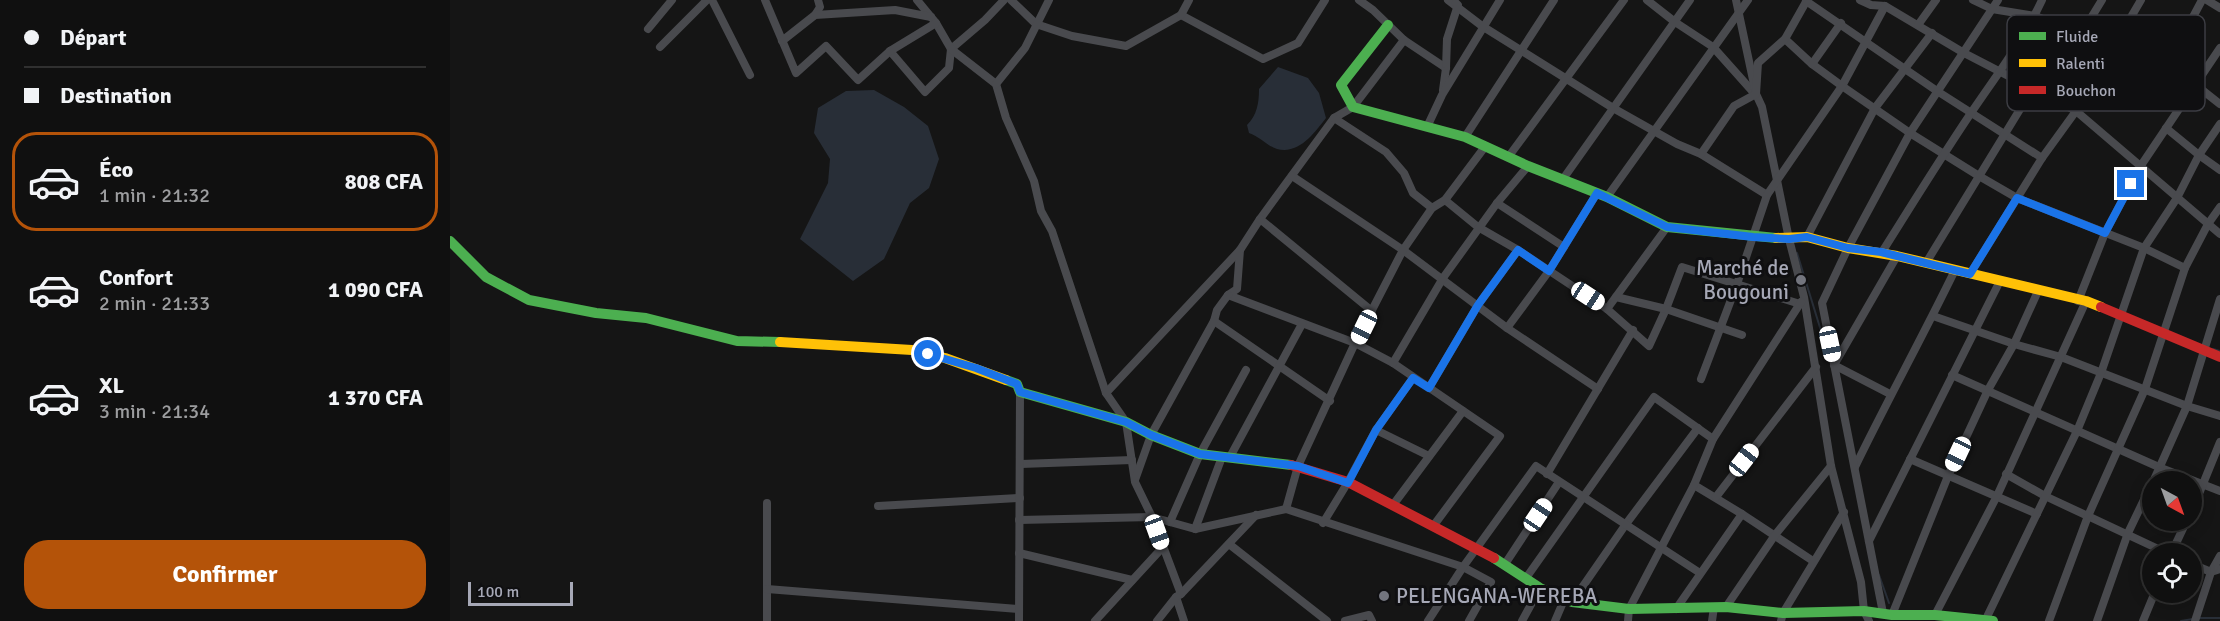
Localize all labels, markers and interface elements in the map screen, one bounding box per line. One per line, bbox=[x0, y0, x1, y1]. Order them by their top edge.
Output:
legend bbox=[2007, 15, 2205, 111]
text: Départ bbox=[60, 24, 127, 51]
text: Fluide bbox=[2056, 27, 2098, 47]
text: Ralenti bbox=[2056, 54, 2105, 74]
text: Bouchon bbox=[2056, 81, 2116, 101]
text: Destination bbox=[60, 82, 172, 109]
icon: car bbox=[27, 155, 81, 209]
text: Éco bbox=[99, 156, 133, 183]
text: 808 CFA bbox=[345, 168, 423, 195]
route end bbox=[2117, 170, 2144, 197]
text: 1 min · 21:32 bbox=[99, 183, 210, 208]
place label: Marché de Bougouni bbox=[1696, 255, 1789, 305]
icon: car bbox=[27, 263, 81, 317]
text: Confort bbox=[99, 264, 173, 291]
marker: Marché de Bougouni bbox=[1794, 273, 1808, 287]
text: 1 090 CFA bbox=[328, 276, 423, 303]
car bbox=[1568, 279, 1608, 313]
text: 2 min · 21:33 bbox=[99, 291, 210, 316]
car bbox=[1348, 307, 1380, 347]
car bbox=[1817, 325, 1843, 363]
route start bbox=[914, 340, 941, 367]
icon: car bbox=[27, 371, 81, 425]
text: XL bbox=[99, 372, 124, 399]
text: 1 370 CFA bbox=[328, 384, 423, 411]
text: 3 min · 21:34 bbox=[99, 399, 210, 424]
car bbox=[1942, 434, 1974, 474]
car bbox=[1726, 440, 1762, 480]
north arrow bbox=[2142, 471, 2202, 531]
map controls bbox=[2142, 471, 2202, 603]
car bbox=[1520, 495, 1556, 535]
car bbox=[1142, 512, 1172, 552]
button: Confirmer bbox=[24, 540, 426, 609]
button: locate bbox=[2142, 543, 2202, 603]
scale bar bbox=[468, 579, 573, 606]
text: 100 m bbox=[477, 582, 519, 602]
place label: PELENGANA-WEREBA bbox=[1396, 583, 1597, 609]
marker: PELENGANA-WEREBA bbox=[1377, 589, 1391, 603]

